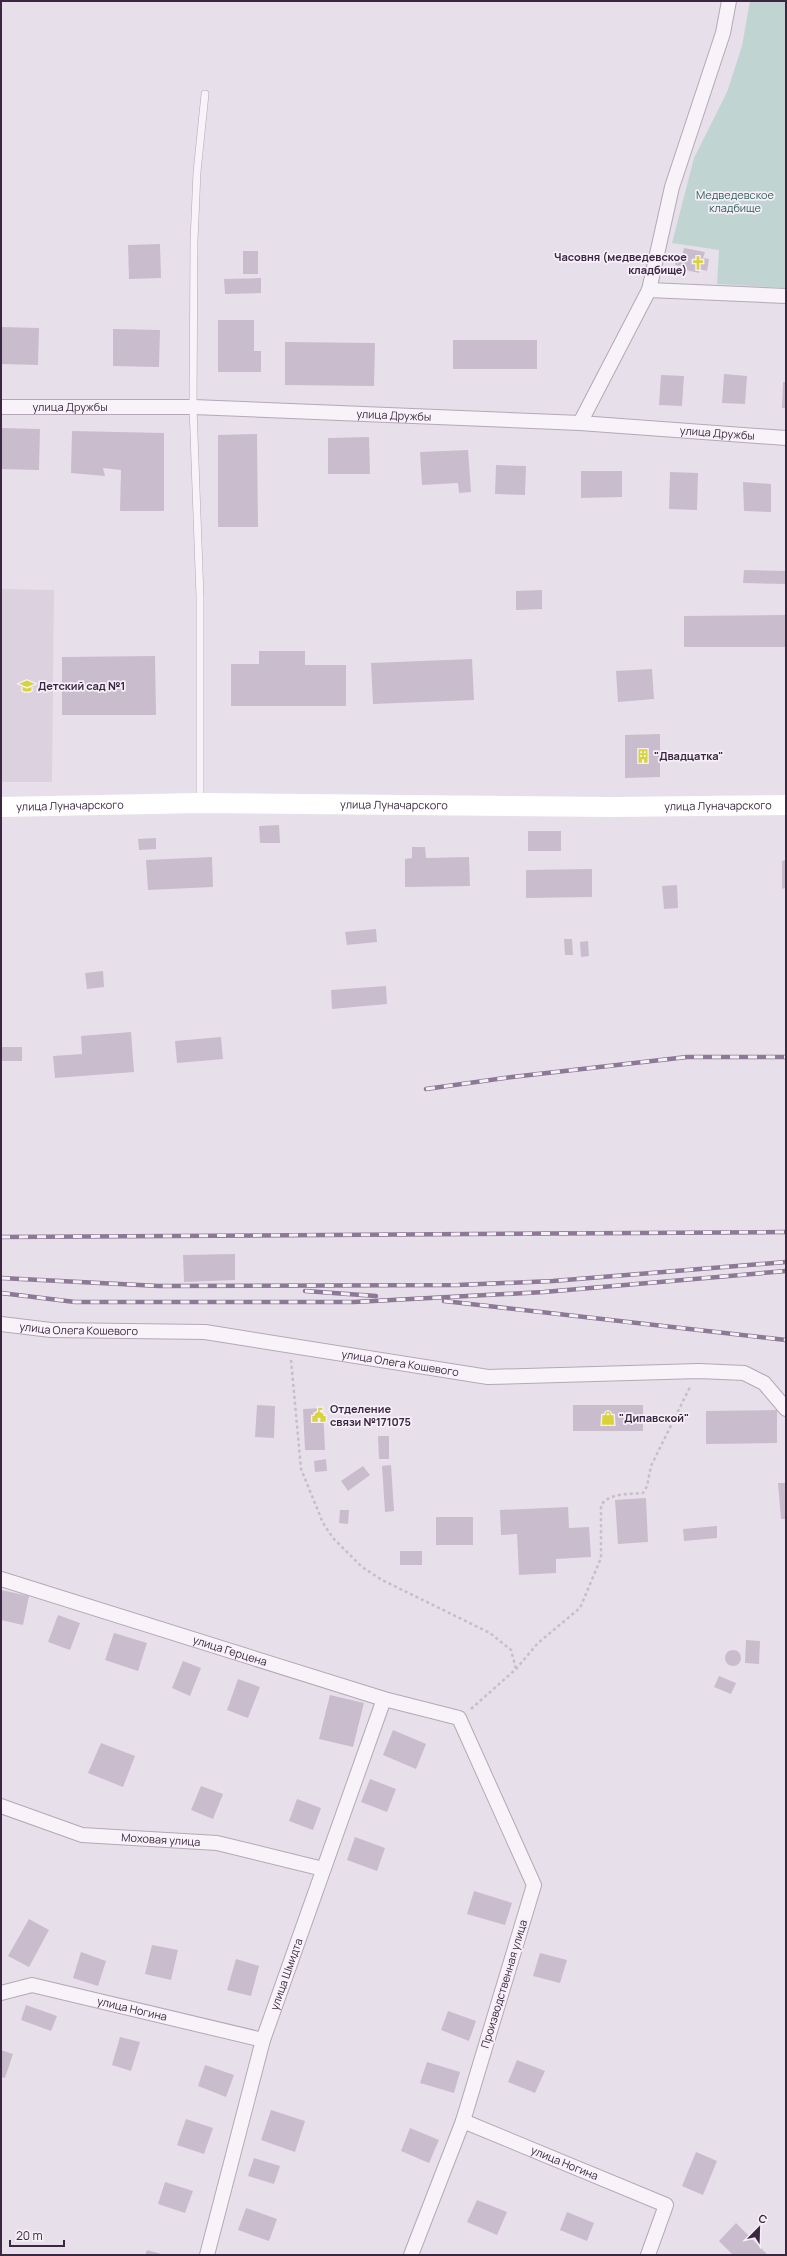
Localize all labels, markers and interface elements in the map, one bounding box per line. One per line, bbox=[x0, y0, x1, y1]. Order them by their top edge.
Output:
park label: Медведевское кладбище bbox=[696, 187, 774, 215]
place label: Часовня (медведевское кладбище) bbox=[554, 249, 687, 277]
church icon: Часовня (медведевское кладбище) bbox=[690, 255, 706, 271]
street label: улица Дружбы bbox=[32, 399, 108, 414]
street label: улица Дружбы bbox=[356, 406, 432, 424]
street label: улица Дружбы bbox=[679, 422, 755, 443]
school or university icon: Детский сад №1 bbox=[19, 678, 35, 694]
place label: Детский сад №1 bbox=[38, 678, 125, 693]
building icon: "Двадцатка" bbox=[635, 748, 651, 764]
place label: "Двадцатка" bbox=[654, 748, 723, 763]
street label: улица Луначарского bbox=[340, 796, 448, 812]
street label: улица Луначарского bbox=[16, 797, 124, 814]
street label: улица Луначарского bbox=[664, 797, 772, 813]
street label: улица Олега Кошевого bbox=[19, 1318, 139, 1338]
street label: улица Олега Кошевого bbox=[340, 1346, 460, 1379]
place label: Отделение связи №171075 bbox=[330, 1401, 411, 1429]
public building icon: Отделение связи №171075 bbox=[311, 1407, 327, 1423]
shop icon: "Дипавской" bbox=[600, 1410, 616, 1426]
place label: "Дипавской" bbox=[619, 1410, 689, 1425]
street label: улица Герцена bbox=[191, 1632, 269, 1669]
street label: Моховая улица bbox=[121, 1829, 201, 1849]
street label: Производственная улица bbox=[477, 1918, 530, 2050]
street label: улица Шмидта bbox=[266, 1936, 306, 2012]
street label: улица Ногина bbox=[96, 1993, 169, 2024]
street label: улица Ногина bbox=[529, 2142, 601, 2183]
north arrow bbox=[739, 2208, 779, 2248]
text: С bbox=[756, 2210, 770, 2227]
scale bar bbox=[10, 2222, 64, 2248]
text: 20 m bbox=[16, 2227, 43, 2244]

